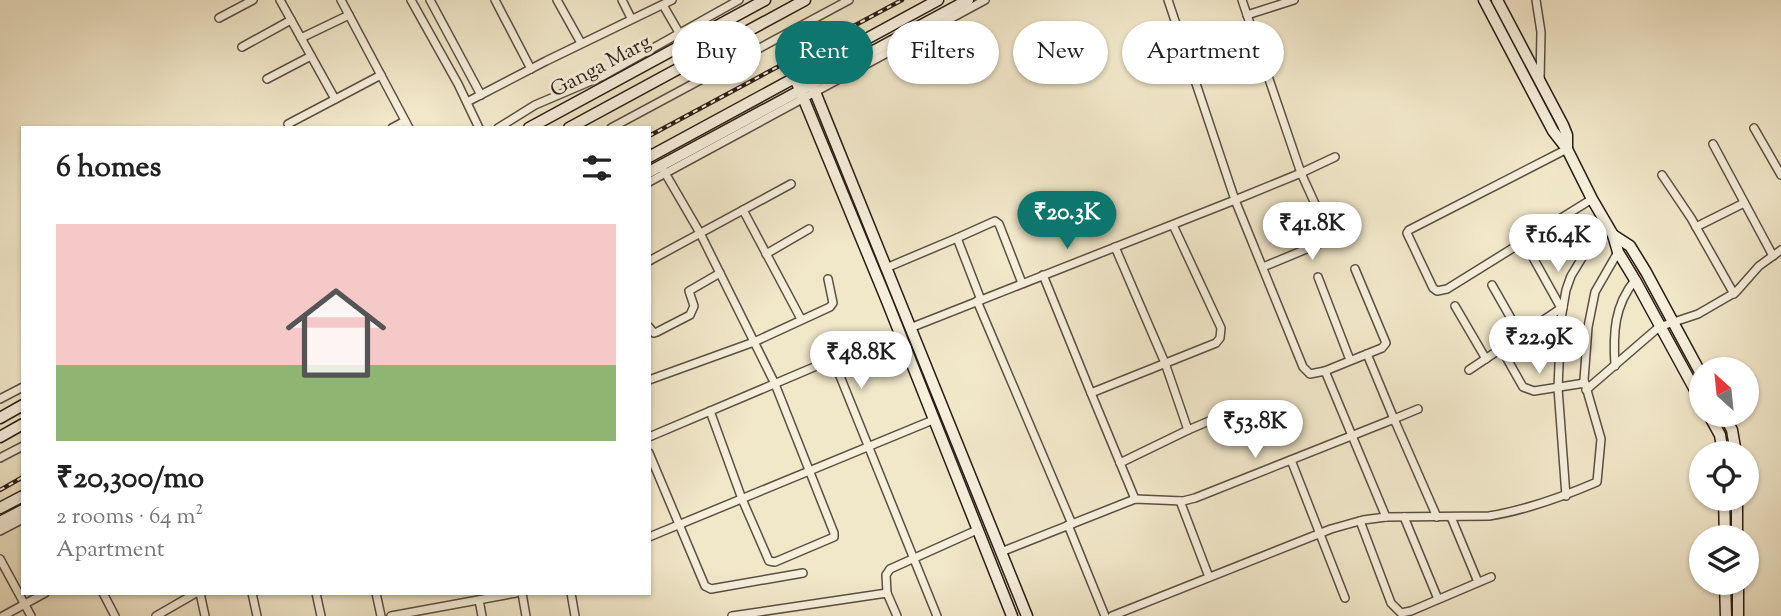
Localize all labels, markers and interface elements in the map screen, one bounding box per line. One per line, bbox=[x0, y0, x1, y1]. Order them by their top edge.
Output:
chip: Buy bbox=[672, 21, 761, 84]
chip: Rent bbox=[775, 21, 873, 84]
chip: Filters bbox=[887, 21, 999, 84]
chip: New bbox=[1013, 21, 1108, 84]
chip: Apartment bbox=[1122, 21, 1284, 84]
street label: Ganga Marg bbox=[545, 28, 657, 106]
text: 6 homes bbox=[56, 147, 161, 190]
icon: filters bbox=[578, 149, 616, 187]
pin: ₹20.3K bbox=[1010, 191, 1124, 251]
text: ₹20.3K bbox=[1033, 197, 1101, 230]
pin: ₹41.8K bbox=[1255, 202, 1369, 262]
text: ₹41.8K bbox=[1279, 208, 1345, 241]
pin: ₹16.4K bbox=[1501, 215, 1615, 274]
text: ₹16.4K bbox=[1525, 220, 1591, 253]
icon: home bbox=[273, 270, 399, 396]
pin: ₹22.9K bbox=[1482, 316, 1596, 376]
text: ₹22.9K bbox=[1505, 322, 1573, 355]
pin: ₹48.8K bbox=[804, 332, 918, 391]
text: ₹48.8K bbox=[826, 337, 896, 370]
north arrow bbox=[1689, 357, 1759, 427]
map controls bbox=[1689, 357, 1759, 595]
pin: ₹53.8K bbox=[1198, 400, 1312, 460]
text: ₹53.8K bbox=[1223, 406, 1287, 439]
button: locate bbox=[1689, 441, 1759, 511]
text: ₹20,300/mo bbox=[56, 458, 204, 501]
text: 2 rooms · 64 m² bbox=[56, 501, 203, 534]
button: layers bbox=[1689, 525, 1759, 595]
text: Apartment bbox=[56, 534, 165, 567]

